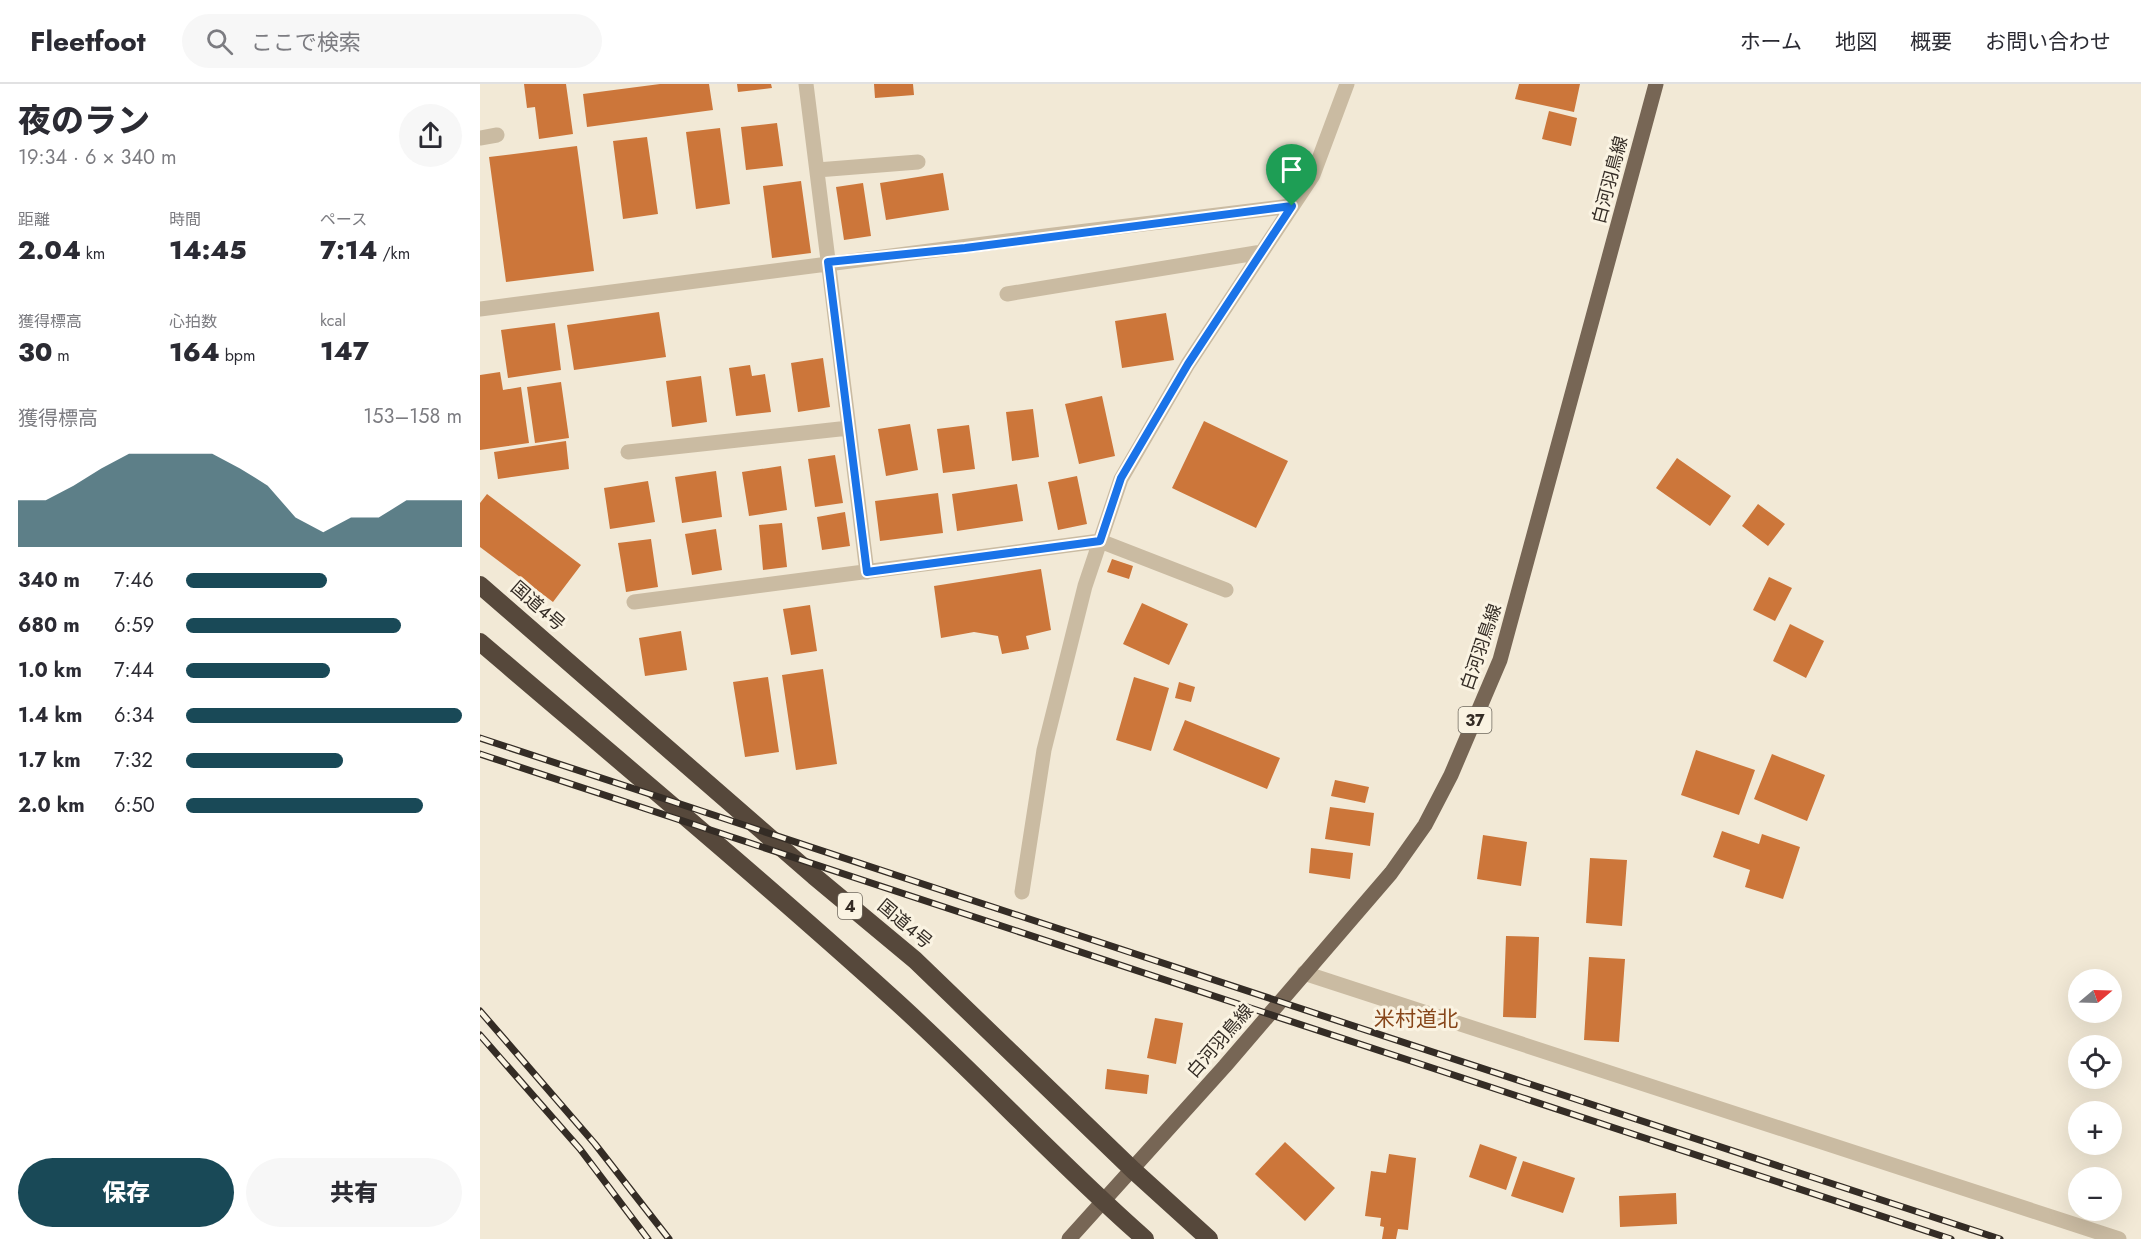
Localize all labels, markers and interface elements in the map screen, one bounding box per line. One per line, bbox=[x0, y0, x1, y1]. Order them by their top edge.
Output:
search box bbox=[182, 14, 602, 68]
text: Fleetfoot bbox=[30, 21, 146, 62]
icon: search bbox=[203, 25, 236, 58]
text: ここで検索 bbox=[251, 26, 361, 58]
text: ホーム bbox=[1740, 27, 1802, 57]
text: 地図 bbox=[1835, 27, 1877, 57]
text: 概要 bbox=[1910, 27, 1952, 57]
text: お問い合わせ bbox=[1985, 27, 2111, 57]
text: 夜のラン bbox=[18, 97, 150, 144]
button: share bbox=[399, 104, 462, 167]
street label: 白河羽鳥線 bbox=[1586, 133, 1634, 227]
text: 19:34 · 6 × 340 m bbox=[18, 143, 177, 172]
pin bbox=[1266, 144, 1317, 206]
icon: arrive bbox=[1275, 153, 1308, 186]
text: 距離 bbox=[18, 208, 50, 231]
text: 時間 bbox=[169, 208, 201, 231]
text: ペース bbox=[320, 208, 367, 231]
text: 2.04 bbox=[18, 231, 81, 269]
text: 14:45 bbox=[169, 231, 247, 269]
text: 7:14 bbox=[320, 231, 378, 269]
text: km bbox=[81, 242, 105, 265]
text: /km bbox=[378, 242, 410, 265]
text: kcal bbox=[320, 309, 346, 332]
text: 獲得標高 bbox=[18, 310, 82, 333]
text: 心拍数 bbox=[169, 310, 217, 333]
text: 147 bbox=[320, 332, 369, 370]
text: 30 bbox=[18, 333, 52, 371]
text: 164 bbox=[169, 333, 220, 371]
text: m bbox=[52, 344, 70, 367]
text: bpm bbox=[220, 344, 255, 367]
text: 153–158 m bbox=[363, 402, 462, 431]
text: 獲得標高 bbox=[18, 404, 98, 433]
text: 340 m bbox=[18, 566, 80, 595]
text: 7:46 bbox=[114, 566, 154, 595]
street label: 国道4号 bbox=[505, 575, 571, 637]
street label: 白河羽鳥線 bbox=[1454, 600, 1508, 694]
text: 680 m bbox=[18, 611, 80, 640]
text: 6:59 bbox=[114, 611, 154, 640]
text: 1.0 km bbox=[18, 656, 82, 685]
text: 7:44 bbox=[114, 656, 154, 685]
text: 1.4 km bbox=[18, 701, 83, 730]
text: 6:34 bbox=[114, 701, 154, 730]
road number: 37 bbox=[1458, 707, 1492, 733]
text: 1.7 km bbox=[18, 746, 81, 775]
text: 7:32 bbox=[114, 746, 153, 775]
text: 2.0 km bbox=[18, 791, 85, 820]
text: 6:50 bbox=[114, 791, 155, 820]
road number: 4 bbox=[838, 893, 862, 919]
street label: 国道4号 bbox=[872, 893, 938, 955]
north arrow bbox=[2068, 969, 2122, 1023]
map controls bbox=[2068, 969, 2122, 1221]
street label: 白河羽鳥線 bbox=[1181, 999, 1259, 1083]
district label: 米村道北 bbox=[1374, 1004, 1458, 1034]
button: locate bbox=[2068, 1035, 2122, 1089]
button: + bbox=[2068, 1101, 2122, 1155]
button: 保存 bbox=[18, 1158, 234, 1227]
button: 共有 bbox=[246, 1158, 462, 1227]
button: − bbox=[2068, 1167, 2122, 1221]

